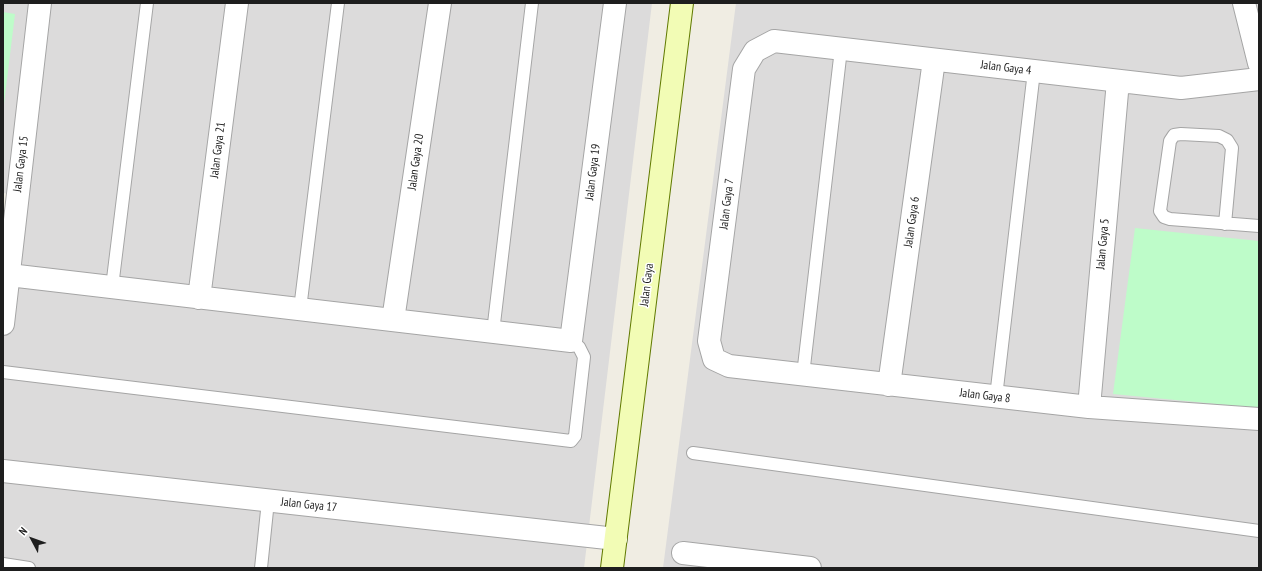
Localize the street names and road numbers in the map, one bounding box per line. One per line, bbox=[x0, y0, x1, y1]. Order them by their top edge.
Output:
street label: Jalan Gaya 4 bbox=[980, 58, 1032, 78]
street label: Jalan Gaya 21 bbox=[207, 121, 229, 179]
street label: Jalan Gaya 20 bbox=[405, 133, 427, 191]
street label: Jalan Gaya 15 bbox=[10, 135, 32, 193]
street label: Jalan Gaya 19 bbox=[582, 143, 604, 201]
street label: Jalan Gaya 7 bbox=[717, 178, 737, 230]
street label: Jalan Gaya 6 bbox=[901, 196, 923, 248]
street label: Jalan Gaya 5 bbox=[1094, 218, 1112, 270]
street label: Jalan Gaya bbox=[637, 263, 657, 307]
street label: Jalan Gaya 8 bbox=[959, 386, 1011, 406]
street label: Jalan Gaya 17 bbox=[280, 495, 338, 515]

